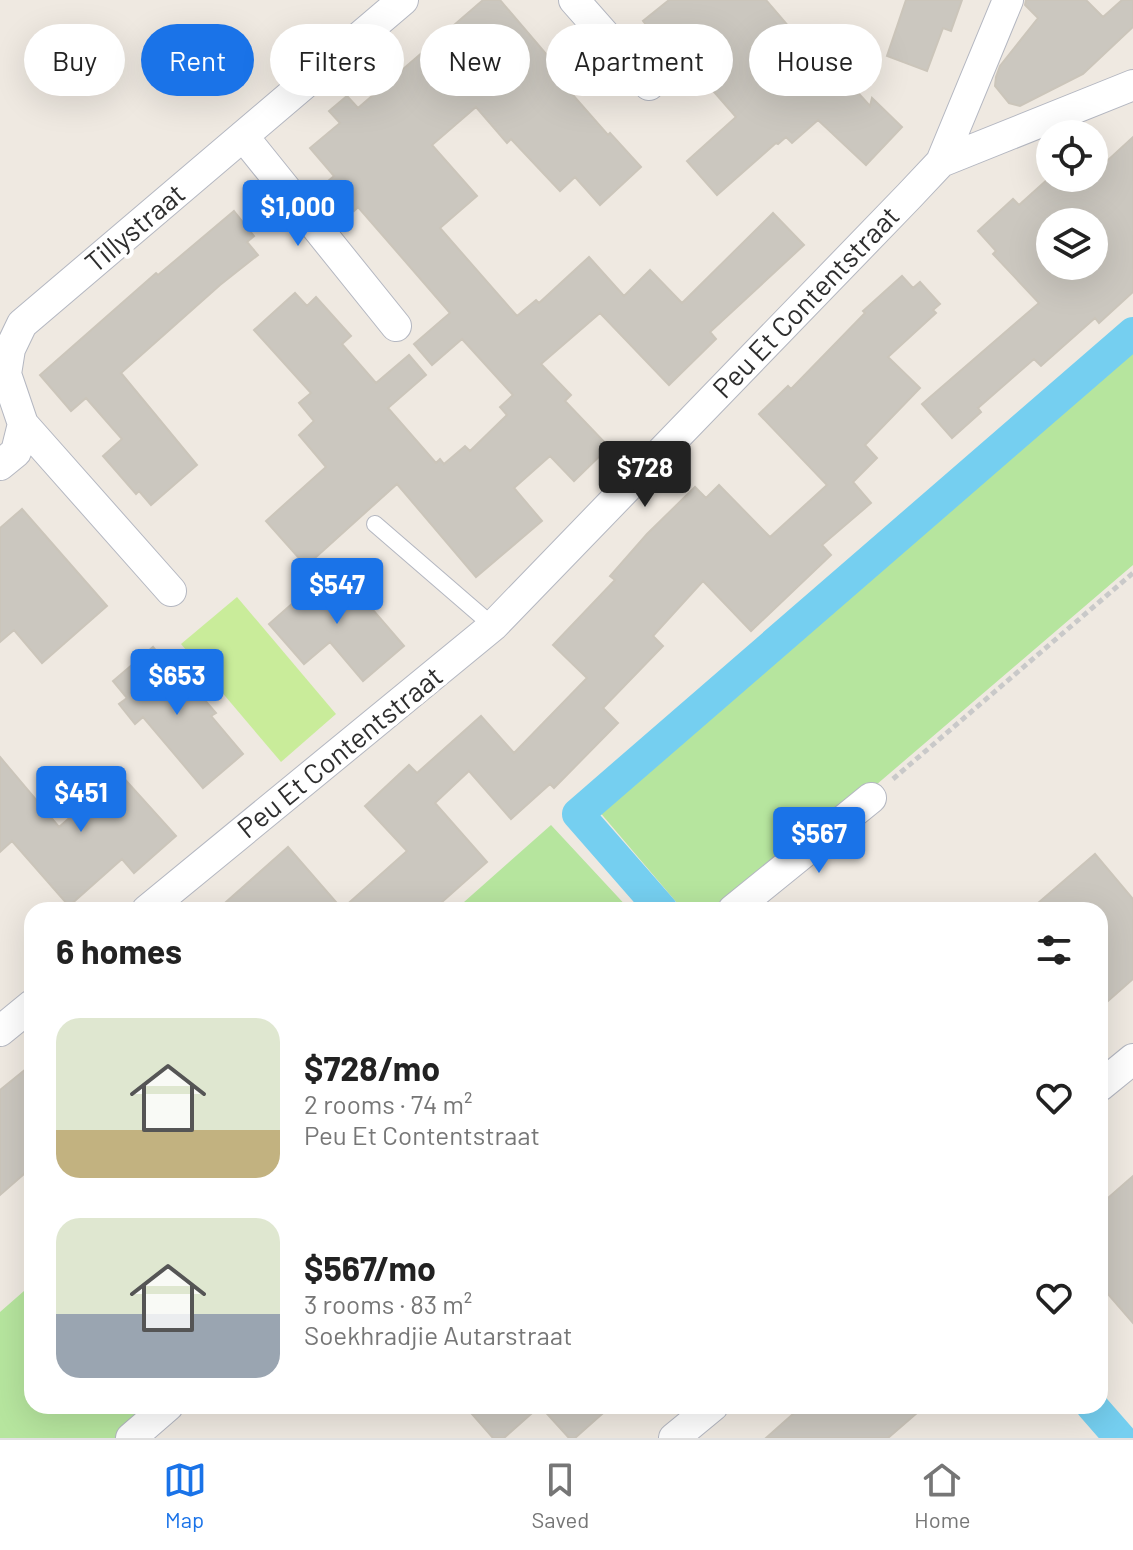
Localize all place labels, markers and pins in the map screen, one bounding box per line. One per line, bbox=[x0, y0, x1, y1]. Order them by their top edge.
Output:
pin: $1,000 bbox=[233, 180, 363, 248]
pin: $728 bbox=[598, 441, 692, 509]
pin: $547 bbox=[290, 558, 384, 626]
pin: $653 bbox=[130, 649, 224, 717]
pin: $451 bbox=[34, 766, 128, 834]
pin: $567 bbox=[772, 807, 866, 875]

